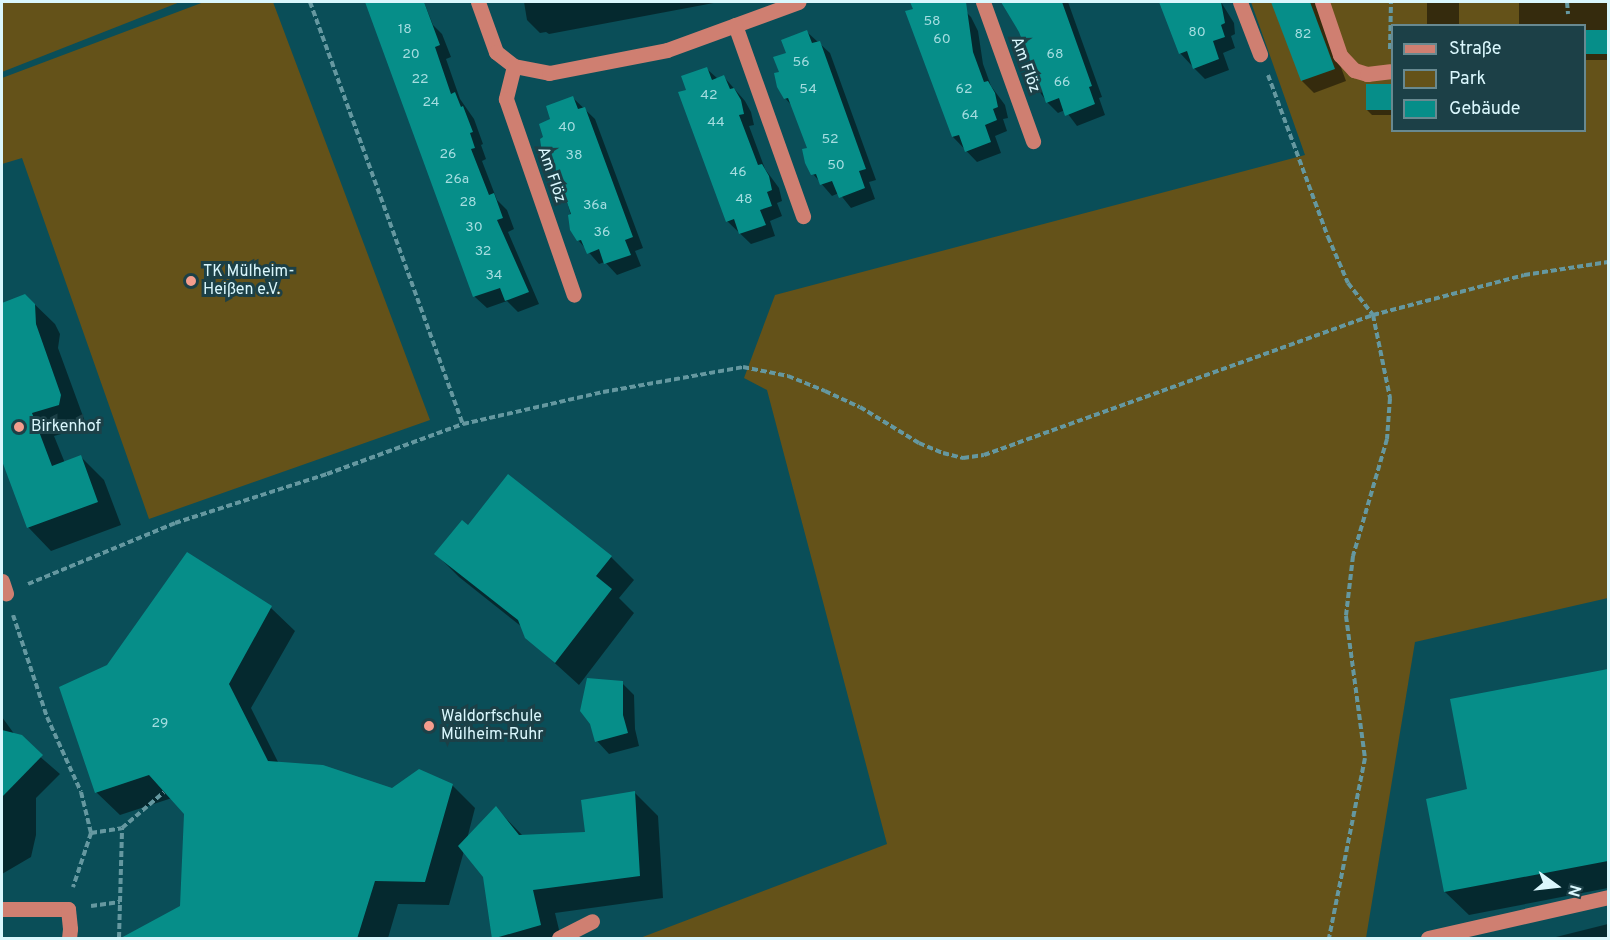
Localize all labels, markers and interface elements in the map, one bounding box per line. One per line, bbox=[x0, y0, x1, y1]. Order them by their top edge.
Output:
house number: 58 bbox=[923, 14, 941, 30]
house number: 18 bbox=[398, 22, 412, 38]
legend bbox=[1391, 24, 1586, 132]
house number: 80 bbox=[1188, 25, 1206, 41]
house number: 82 bbox=[1295, 27, 1311, 43]
house number: 60 bbox=[933, 32, 951, 48]
street label: Am Flöz bbox=[1006, 34, 1044, 96]
text: Straße bbox=[1449, 38, 1501, 61]
house number: 20 bbox=[402, 47, 420, 63]
house number: 68 bbox=[1047, 47, 1063, 63]
house number: 56 bbox=[792, 55, 810, 71]
text: Park bbox=[1449, 68, 1486, 91]
house number: 22 bbox=[411, 72, 429, 88]
house number: 66 bbox=[1054, 75, 1070, 91]
house number: 54 bbox=[799, 82, 817, 98]
house number: 62 bbox=[956, 82, 972, 98]
house number: 42 bbox=[700, 88, 718, 104]
house number: 24 bbox=[422, 95, 440, 111]
text: Gebäude bbox=[1449, 98, 1521, 121]
house number: 64 bbox=[961, 108, 979, 124]
house number: 44 bbox=[707, 115, 725, 131]
house number: 40 bbox=[558, 120, 576, 136]
house number: 52 bbox=[821, 132, 839, 148]
street label: Am Flöz bbox=[532, 144, 570, 206]
house number: 26 bbox=[440, 147, 456, 163]
house number: 38 bbox=[566, 148, 582, 164]
house number: 50 bbox=[827, 158, 845, 174]
house number: 46 bbox=[729, 165, 747, 181]
house number: 26a bbox=[445, 172, 469, 188]
house number: 48 bbox=[735, 192, 753, 208]
house number: 28 bbox=[459, 195, 477, 211]
house number: 36a bbox=[583, 198, 607, 214]
house number: 30 bbox=[465, 220, 483, 236]
house number: 36 bbox=[594, 225, 610, 241]
house number: 32 bbox=[475, 244, 491, 260]
place label: TK Mülheim- Heißen e.V. bbox=[203, 262, 295, 300]
house number: 34 bbox=[485, 268, 503, 284]
marker: TK Mülheim- Heißen e.V. bbox=[184, 274, 198, 288]
place label: Birkenhof bbox=[31, 417, 101, 437]
marker: Birkenhof bbox=[12, 420, 26, 434]
place label: Waldorfschule Mülheim-Ruhr bbox=[441, 707, 544, 745]
house number: 29 bbox=[152, 716, 168, 732]
marker: Waldorfschule Mülheim-Ruhr bbox=[422, 719, 436, 733]
north arrow bbox=[1526, 856, 1586, 916]
text: N bbox=[1562, 883, 1585, 899]

